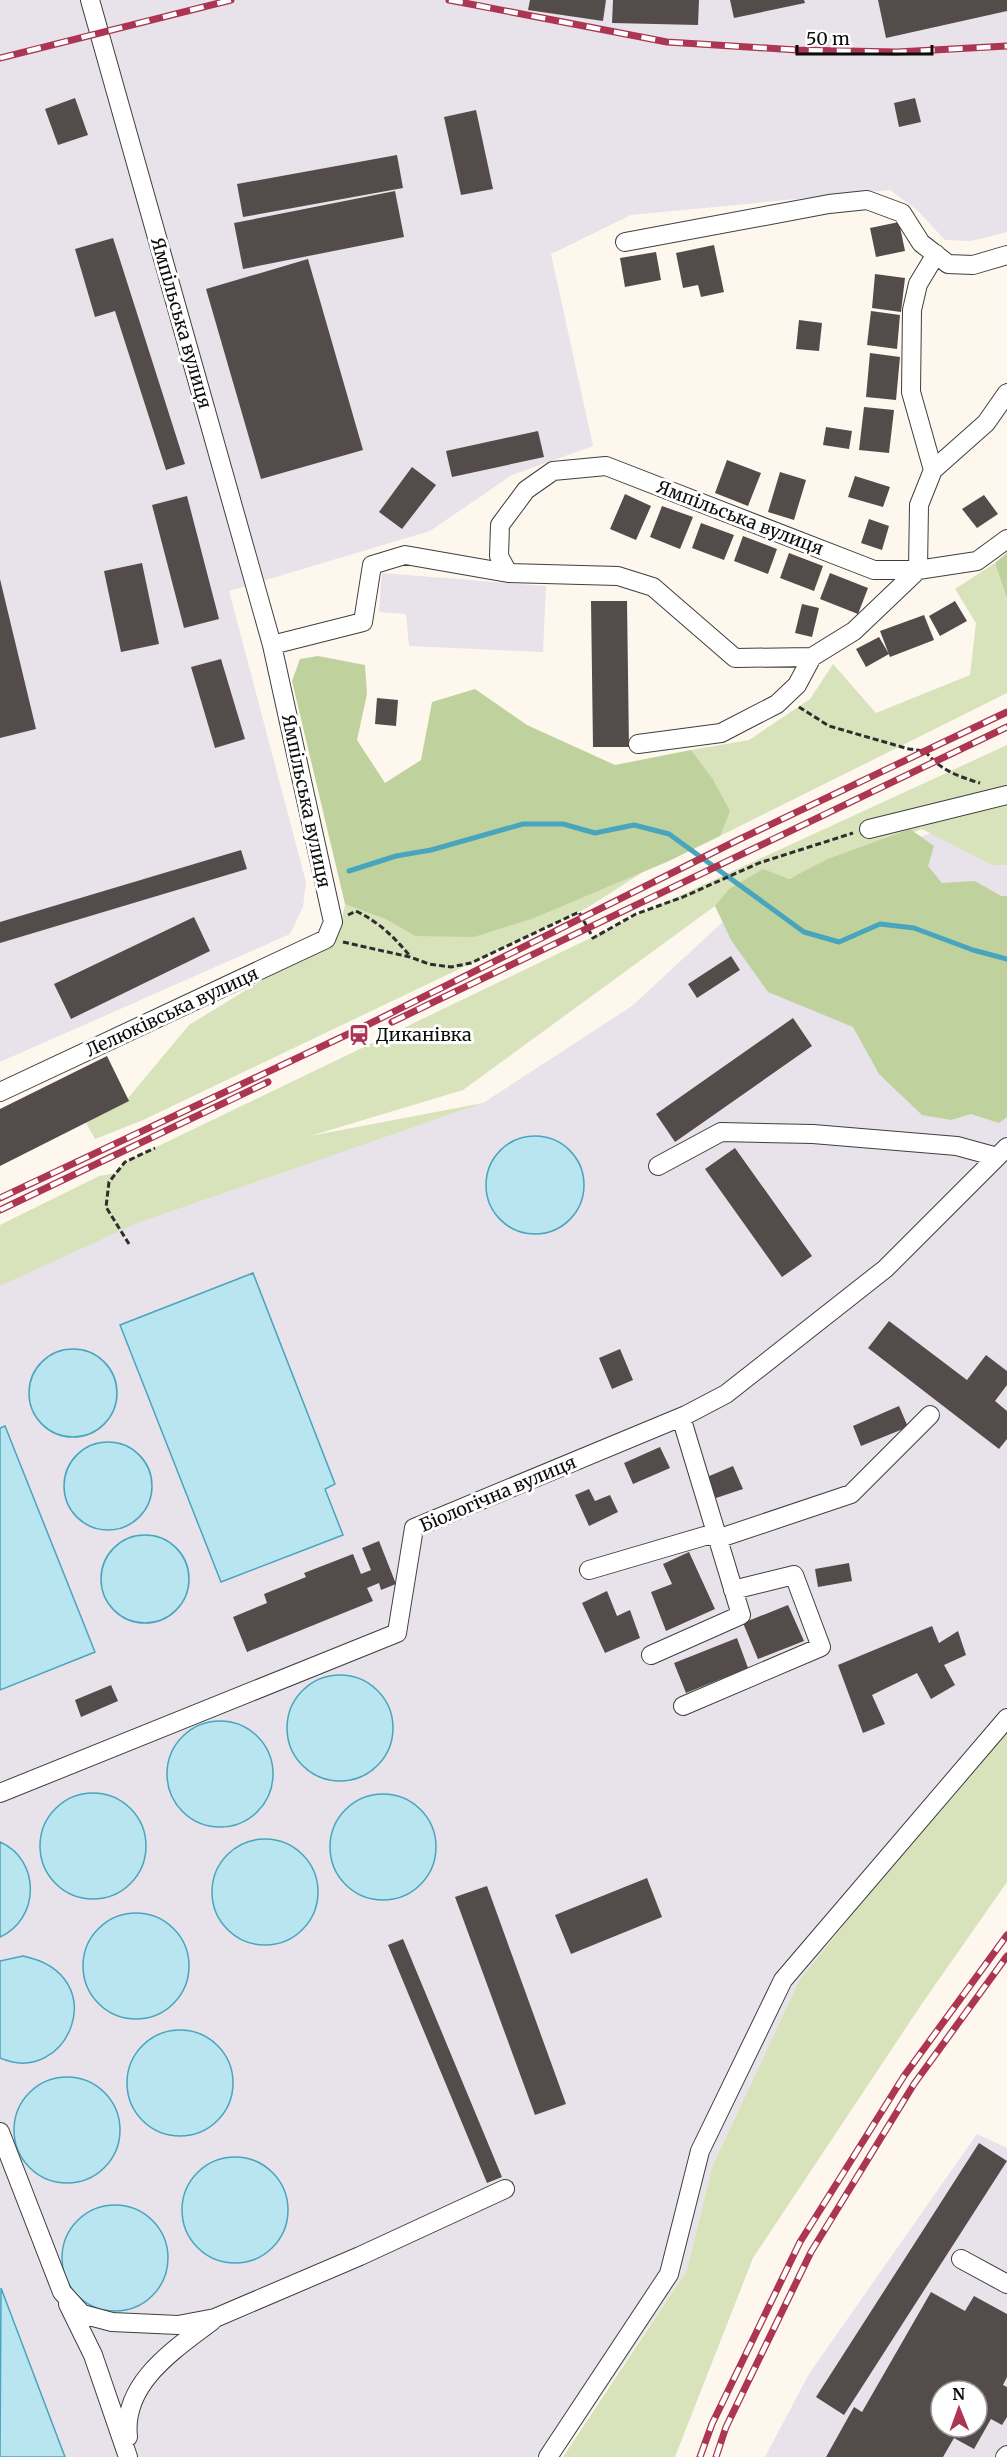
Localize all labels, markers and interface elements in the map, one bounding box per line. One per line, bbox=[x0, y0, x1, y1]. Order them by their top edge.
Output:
scale bar bbox=[797, 18, 932, 56]
text: 50 m bbox=[806, 27, 850, 50]
street label: Ямпільська вулиця bbox=[146, 235, 217, 411]
street label: Ямпільська вулиця bbox=[653, 475, 827, 560]
street label: Ямпільська вулиця bbox=[277, 712, 336, 890]
street label: Лелюківська вулиця bbox=[82, 961, 262, 1062]
station icon: Диканівка bbox=[347, 1023, 371, 1047]
place label: Диканівка bbox=[376, 1023, 472, 1046]
street label: Біологічна вулиця bbox=[416, 1450, 580, 1537]
north arrow bbox=[929, 2379, 989, 2439]
text: N bbox=[952, 2384, 966, 2404]

